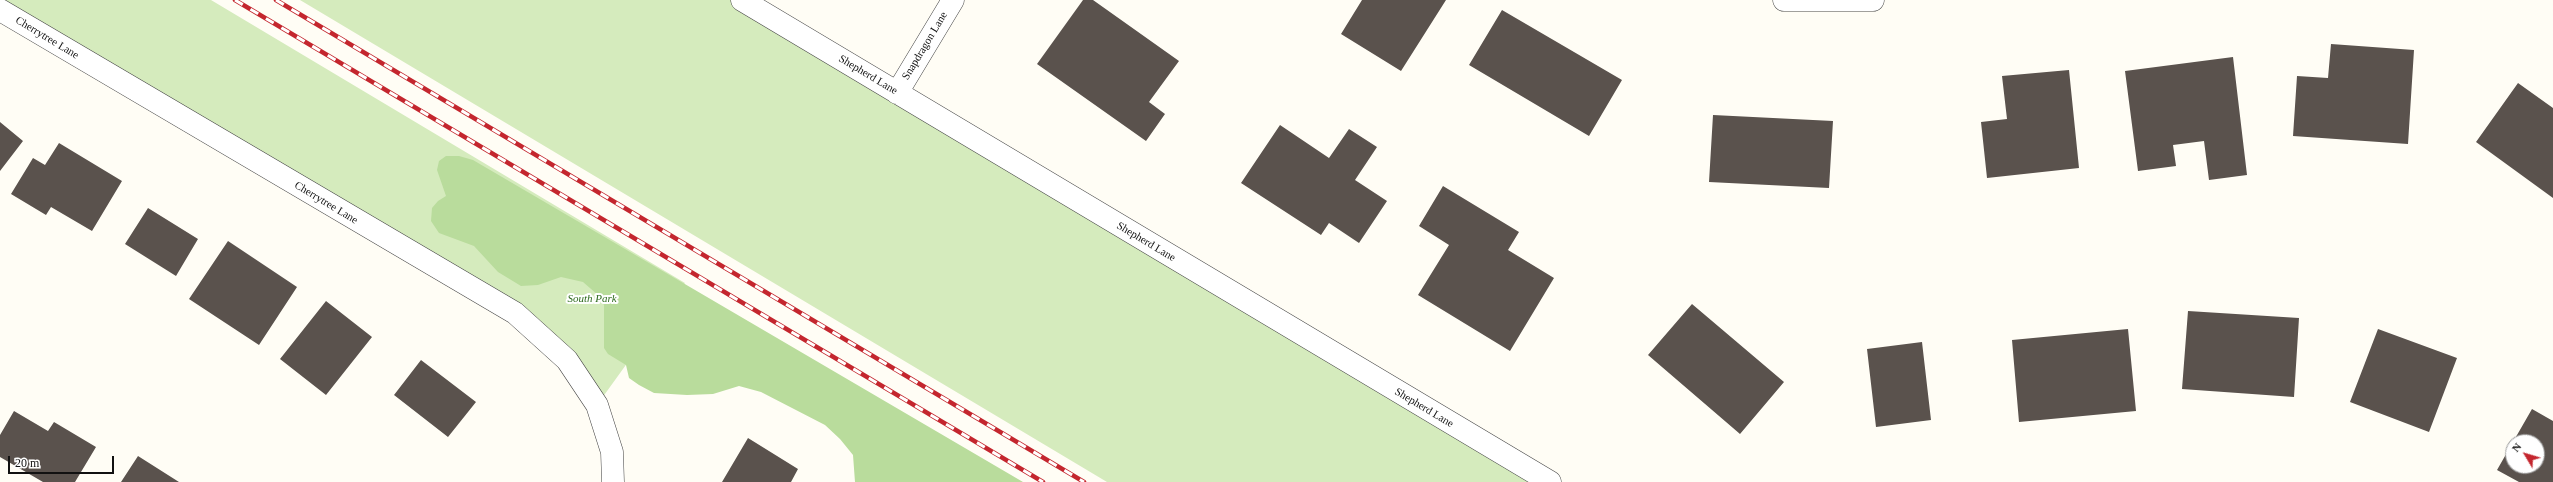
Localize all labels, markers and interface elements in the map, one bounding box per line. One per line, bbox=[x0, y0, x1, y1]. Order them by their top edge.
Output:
street label: Snapdragon Lane bbox=[899, 9, 951, 83]
street label: Cherrytree Lane bbox=[13, 14, 81, 62]
street label: Shepherd Lane bbox=[836, 52, 900, 98]
street label: Cherrytree Lane bbox=[292, 179, 360, 227]
street label: Shepherd Lane bbox=[1114, 219, 1178, 265]
park label: South Park bbox=[567, 292, 617, 306]
street label: Shepherd Lane bbox=[1392, 385, 1456, 431]
north arrow bbox=[2505, 434, 2545, 474]
text: N bbox=[2509, 440, 2524, 454]
scale bar bbox=[10, 448, 116, 474]
text: 20 m bbox=[15, 456, 39, 470]

